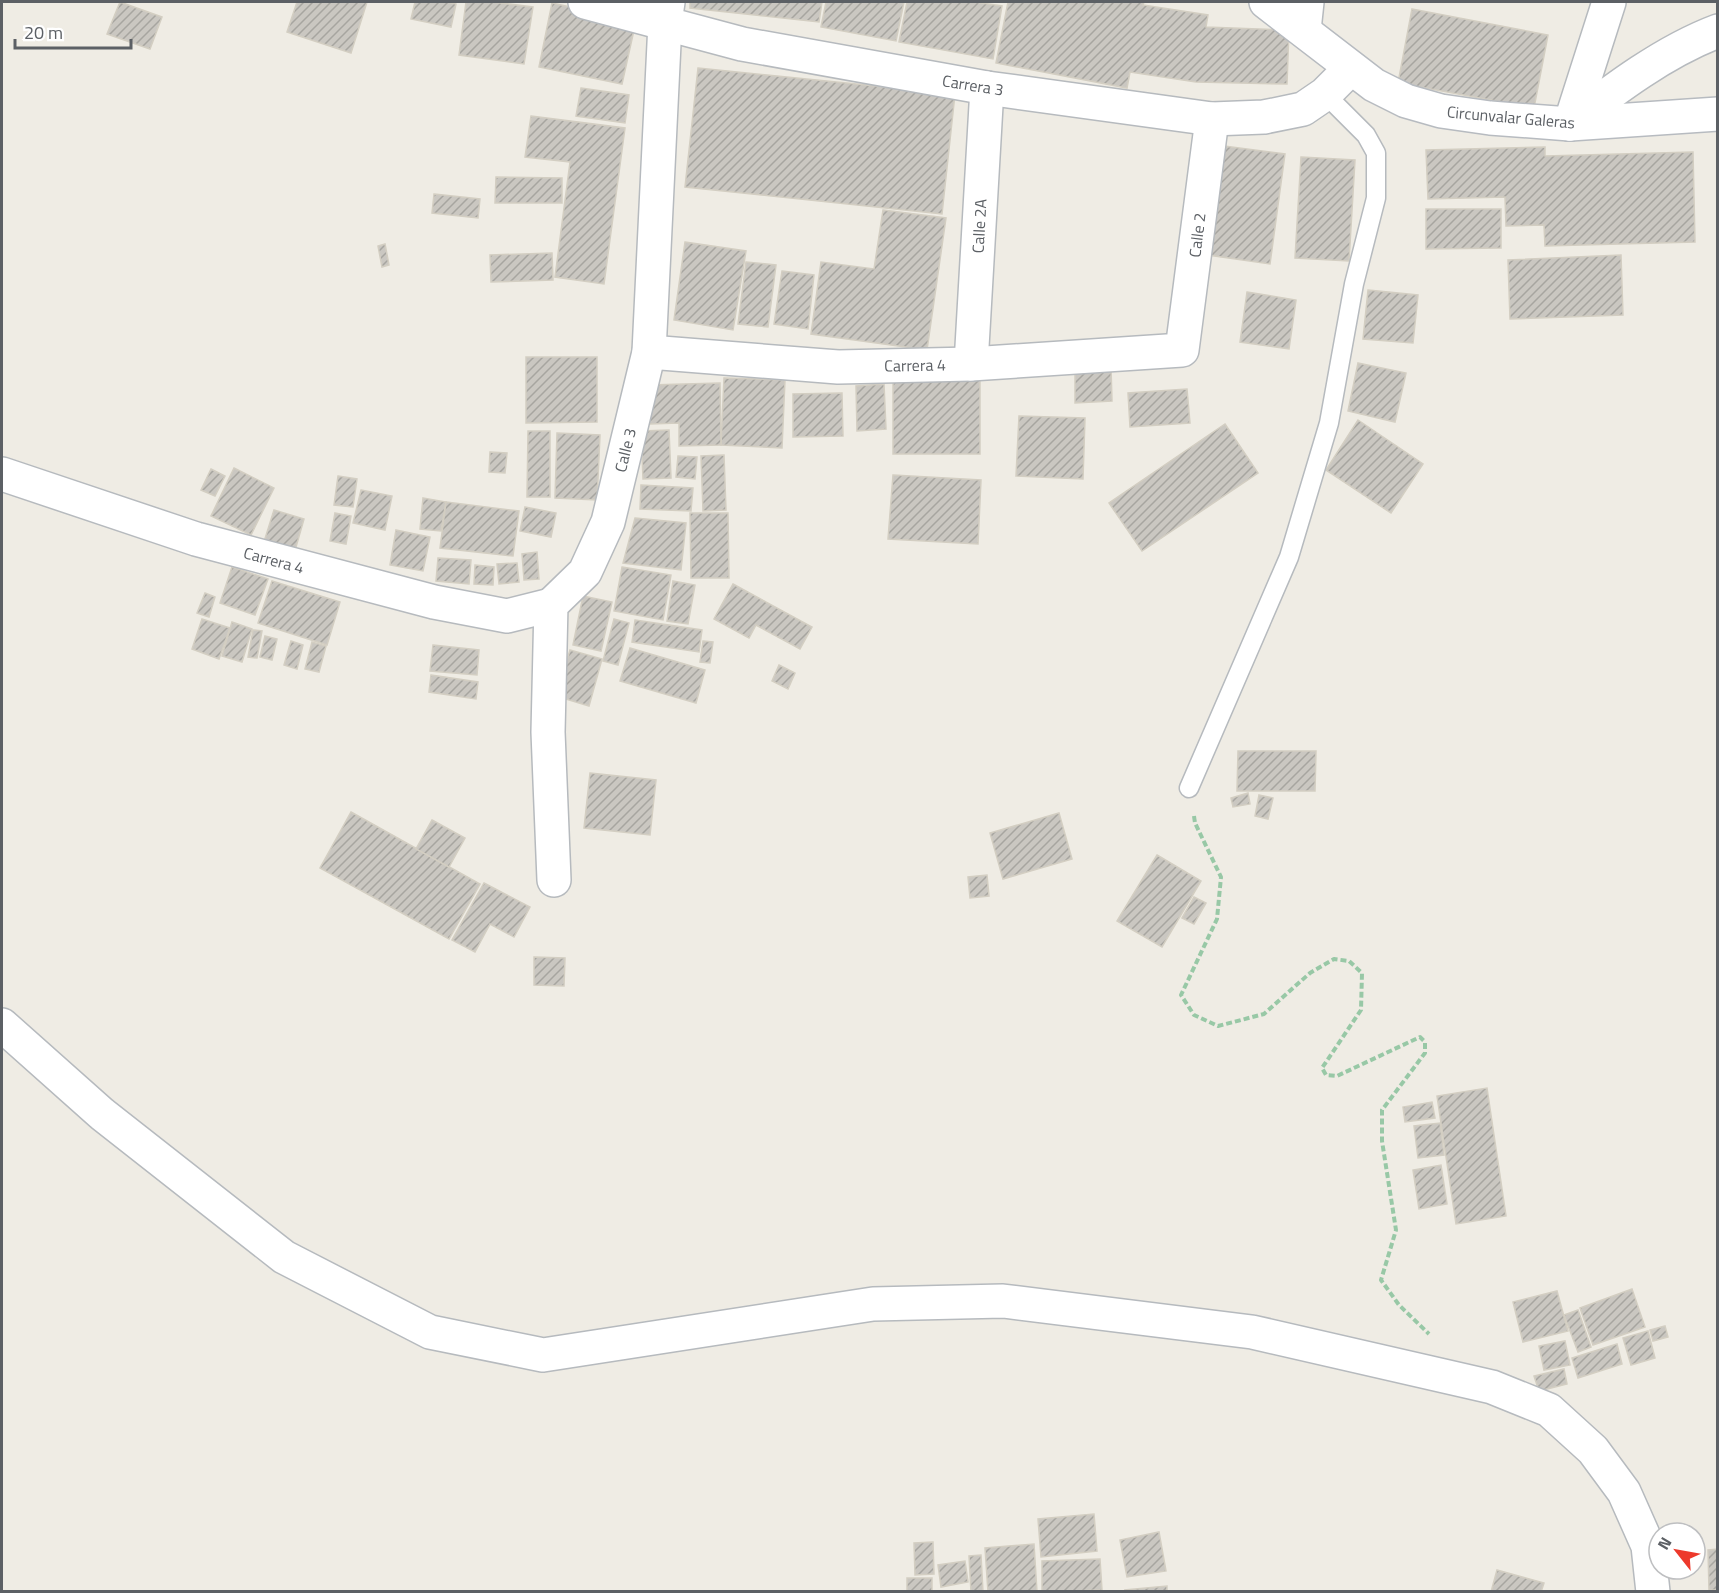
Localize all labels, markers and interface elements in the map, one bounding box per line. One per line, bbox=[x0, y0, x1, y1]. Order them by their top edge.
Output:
scale bar bbox=[15, 12, 130, 50]
text: 20 m bbox=[24, 19, 63, 46]
street label: Carrera 3 bbox=[941, 68, 1005, 102]
street label: Circunvalar Galeras bbox=[1446, 99, 1576, 135]
street label: Calle 2A bbox=[966, 198, 992, 254]
street label: Calle 2 bbox=[1182, 211, 1212, 259]
street label: Carrera 4 bbox=[884, 352, 946, 378]
street label: Calle 3 bbox=[608, 425, 642, 475]
street label: Carrera 4 bbox=[241, 540, 307, 580]
north arrow bbox=[1647, 1521, 1707, 1581]
text: N bbox=[1651, 1532, 1677, 1554]

